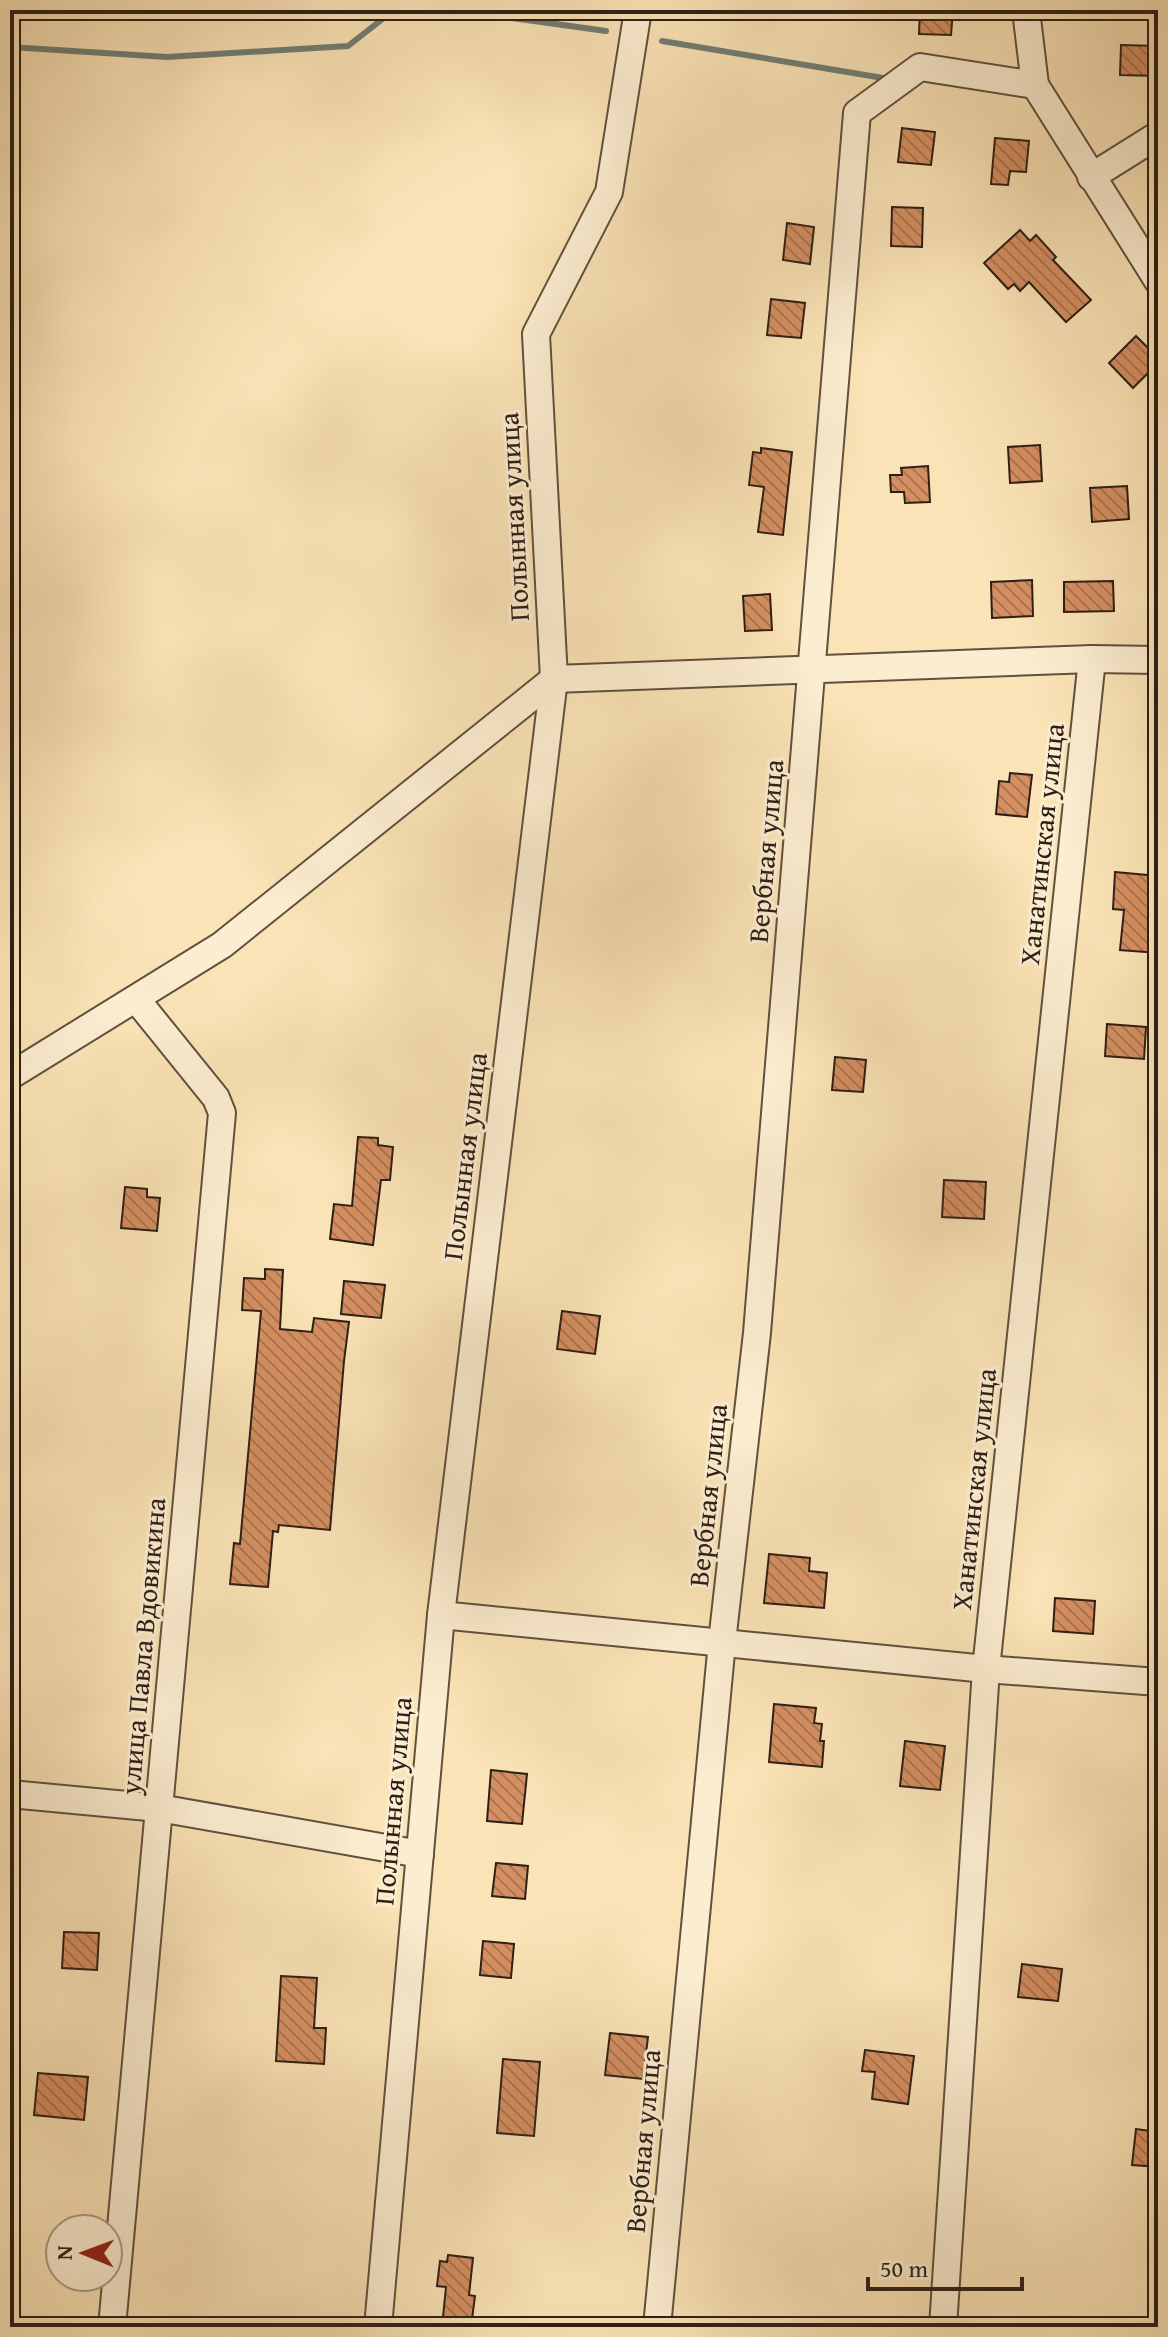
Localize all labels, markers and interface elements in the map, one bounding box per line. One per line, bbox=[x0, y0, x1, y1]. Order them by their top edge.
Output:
street label: Полынная улица bbox=[487, 411, 539, 622]
street label: Ханатинская улица bbox=[1008, 720, 1074, 967]
street label: Вербная улица bbox=[737, 757, 793, 944]
street label: Полынная улица bbox=[431, 1049, 497, 1262]
street label: Ханатинская улица bbox=[940, 1365, 1006, 1612]
street label: Вербная улица bbox=[677, 1401, 737, 1589]
street label: улица Павла Вдовикина bbox=[108, 1495, 175, 1797]
street label: Полынная улица bbox=[362, 1694, 422, 1907]
street label: Вербная улица bbox=[614, 2047, 670, 2234]
north arrow bbox=[44, 2213, 124, 2293]
scale bar bbox=[868, 2241, 1022, 2291]
text: N bbox=[48, 2245, 80, 2260]
text: 50 m bbox=[880, 2251, 928, 2286]

